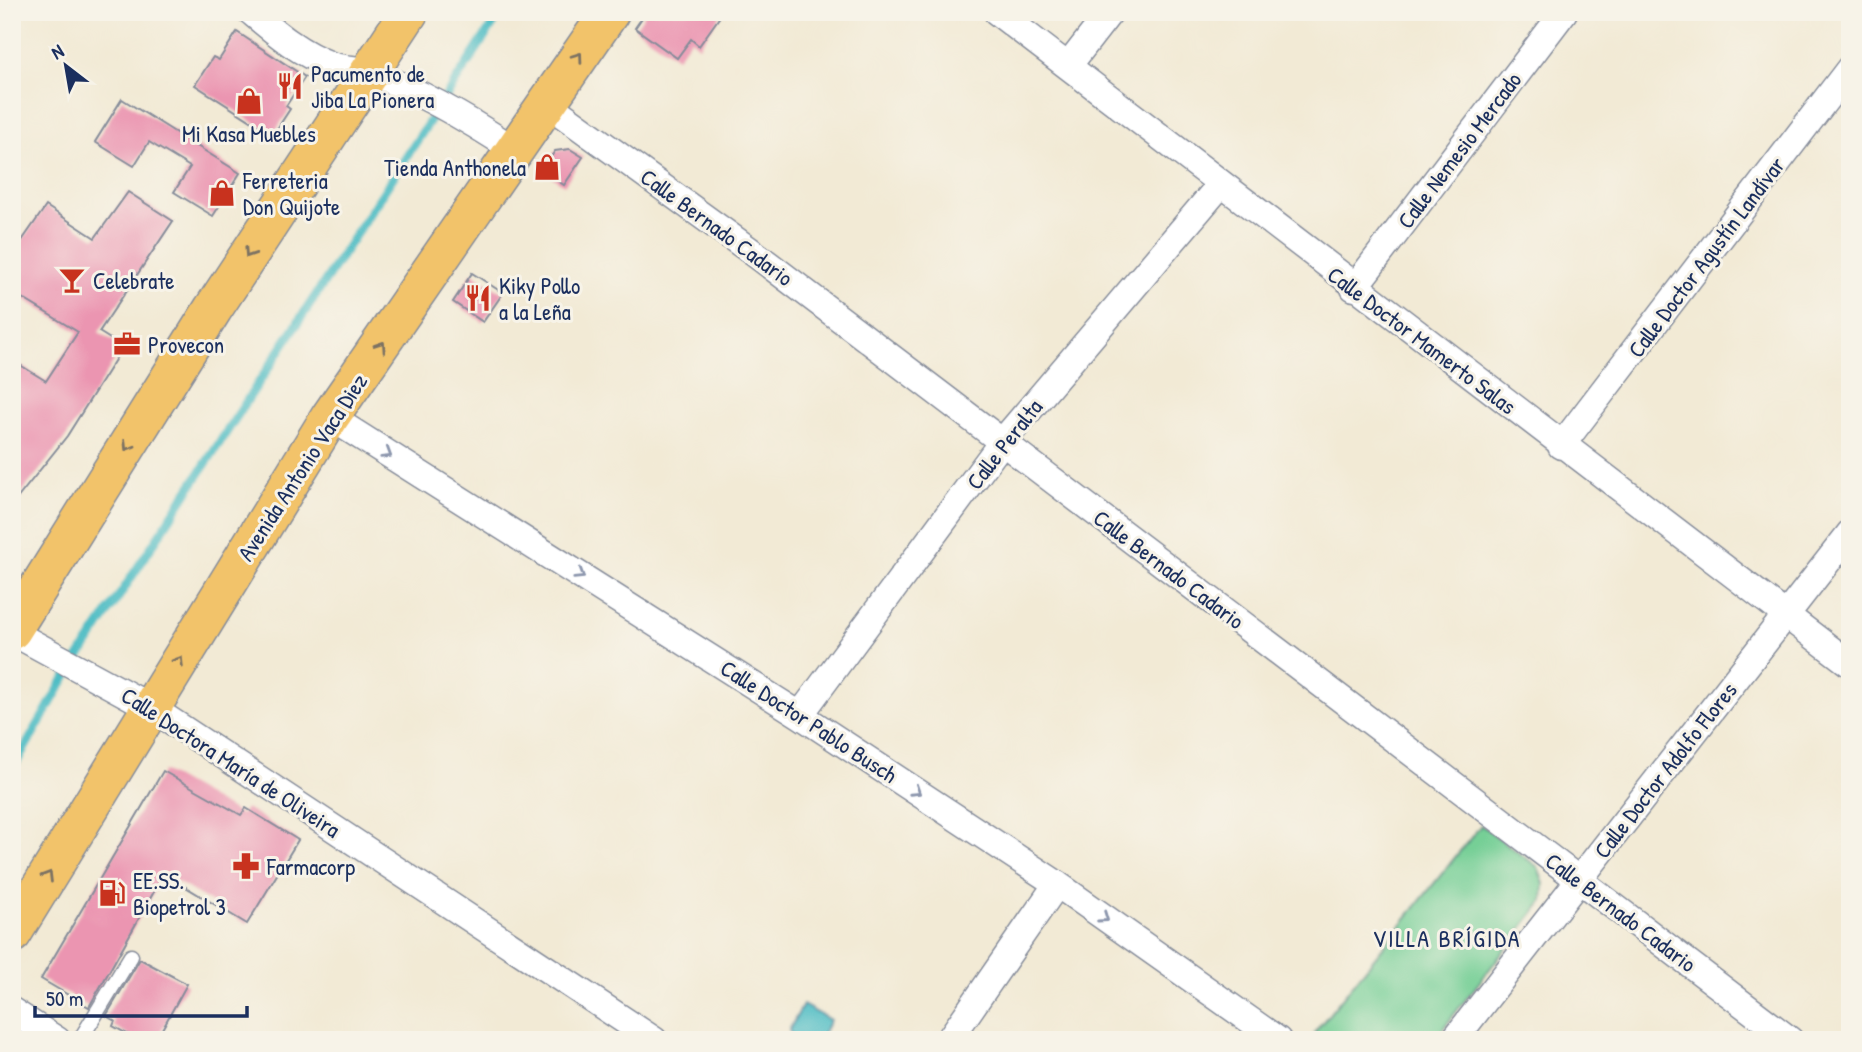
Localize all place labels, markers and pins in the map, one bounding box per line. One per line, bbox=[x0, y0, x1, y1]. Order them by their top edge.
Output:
place label: Pacumento de Jiba La Pionera bbox=[311, 58, 434, 115]
restaurant icon: Pacumento de Jiba La Pionera bbox=[275, 71, 305, 101]
shop icon: Mi Kasa Muebles bbox=[234, 86, 264, 116]
place label: Mi Kasa Muebles bbox=[182, 118, 316, 149]
place label: Tienda Anthonela bbox=[384, 152, 526, 183]
shop icon: Tienda Anthonela bbox=[532, 152, 562, 182]
place label: Ferreteria Don Quijote bbox=[242, 165, 340, 222]
shop icon: Ferreteria Don Quijote bbox=[207, 178, 237, 208]
bar icon: Celebrate bbox=[57, 265, 87, 295]
place label: Celebrate bbox=[93, 265, 174, 296]
place label: Kiky Pollo a la Leña bbox=[499, 270, 580, 327]
restaurant icon: Kiky Pollo a la Leña bbox=[463, 283, 493, 313]
office icon: Provecon bbox=[112, 329, 142, 359]
place label: Provecon bbox=[148, 329, 224, 360]
pharmacy icon: Farmacorp bbox=[231, 851, 261, 881]
place label: Farmacorp bbox=[266, 851, 355, 882]
place label: EE.SS. Biopetrol 3 bbox=[133, 865, 226, 922]
fuel station icon: EE.SS. Biopetrol 3 bbox=[97, 878, 127, 908]

